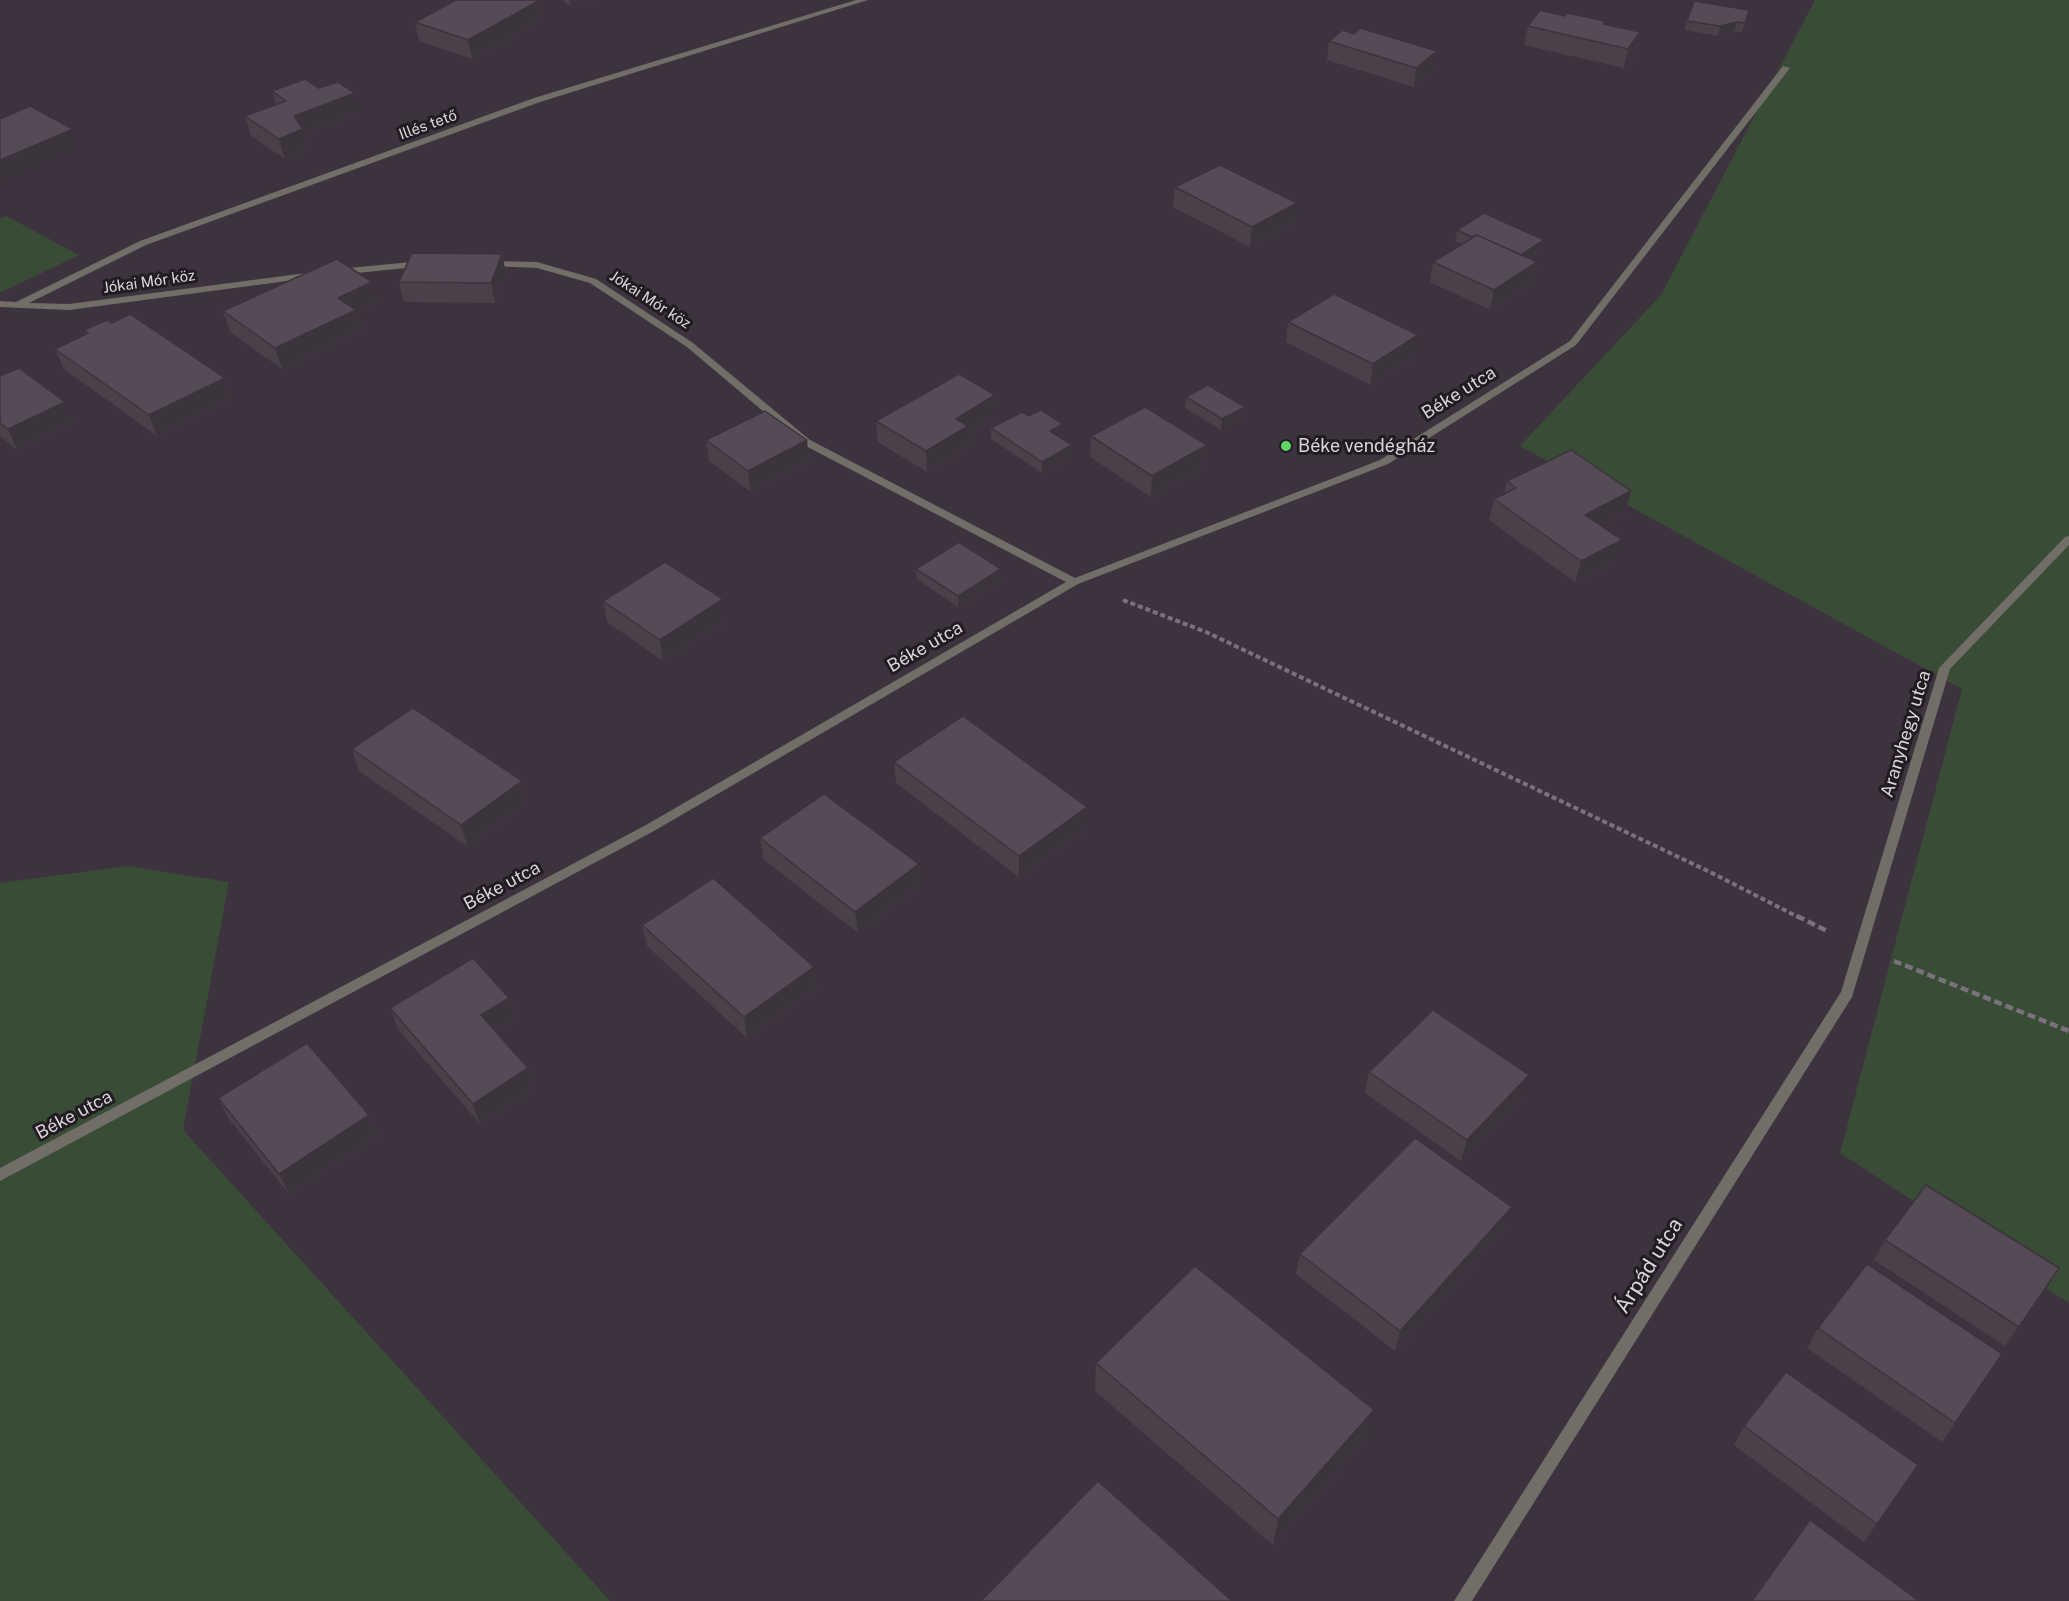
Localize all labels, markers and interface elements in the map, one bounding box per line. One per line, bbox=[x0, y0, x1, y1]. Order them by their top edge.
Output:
street label: Illés tető bbox=[397, 106, 459, 144]
street label: Jókai Mór köz bbox=[102, 267, 196, 297]
street label: Jókai Mór köz bbox=[606, 267, 694, 333]
street label: Béke utca bbox=[1418, 362, 1500, 424]
place label: Béke vendégház bbox=[1298, 435, 1435, 457]
marker: Béke vendégház bbox=[1279, 439, 1293, 453]
street label: Béke utca bbox=[883, 617, 967, 677]
street label: Aranyhegy utca bbox=[1876, 668, 1936, 800]
street label: Béke utca bbox=[460, 857, 544, 915]
street label: Béke utca bbox=[32, 1086, 116, 1144]
street label: Árpád utca bbox=[1610, 1214, 1688, 1318]

